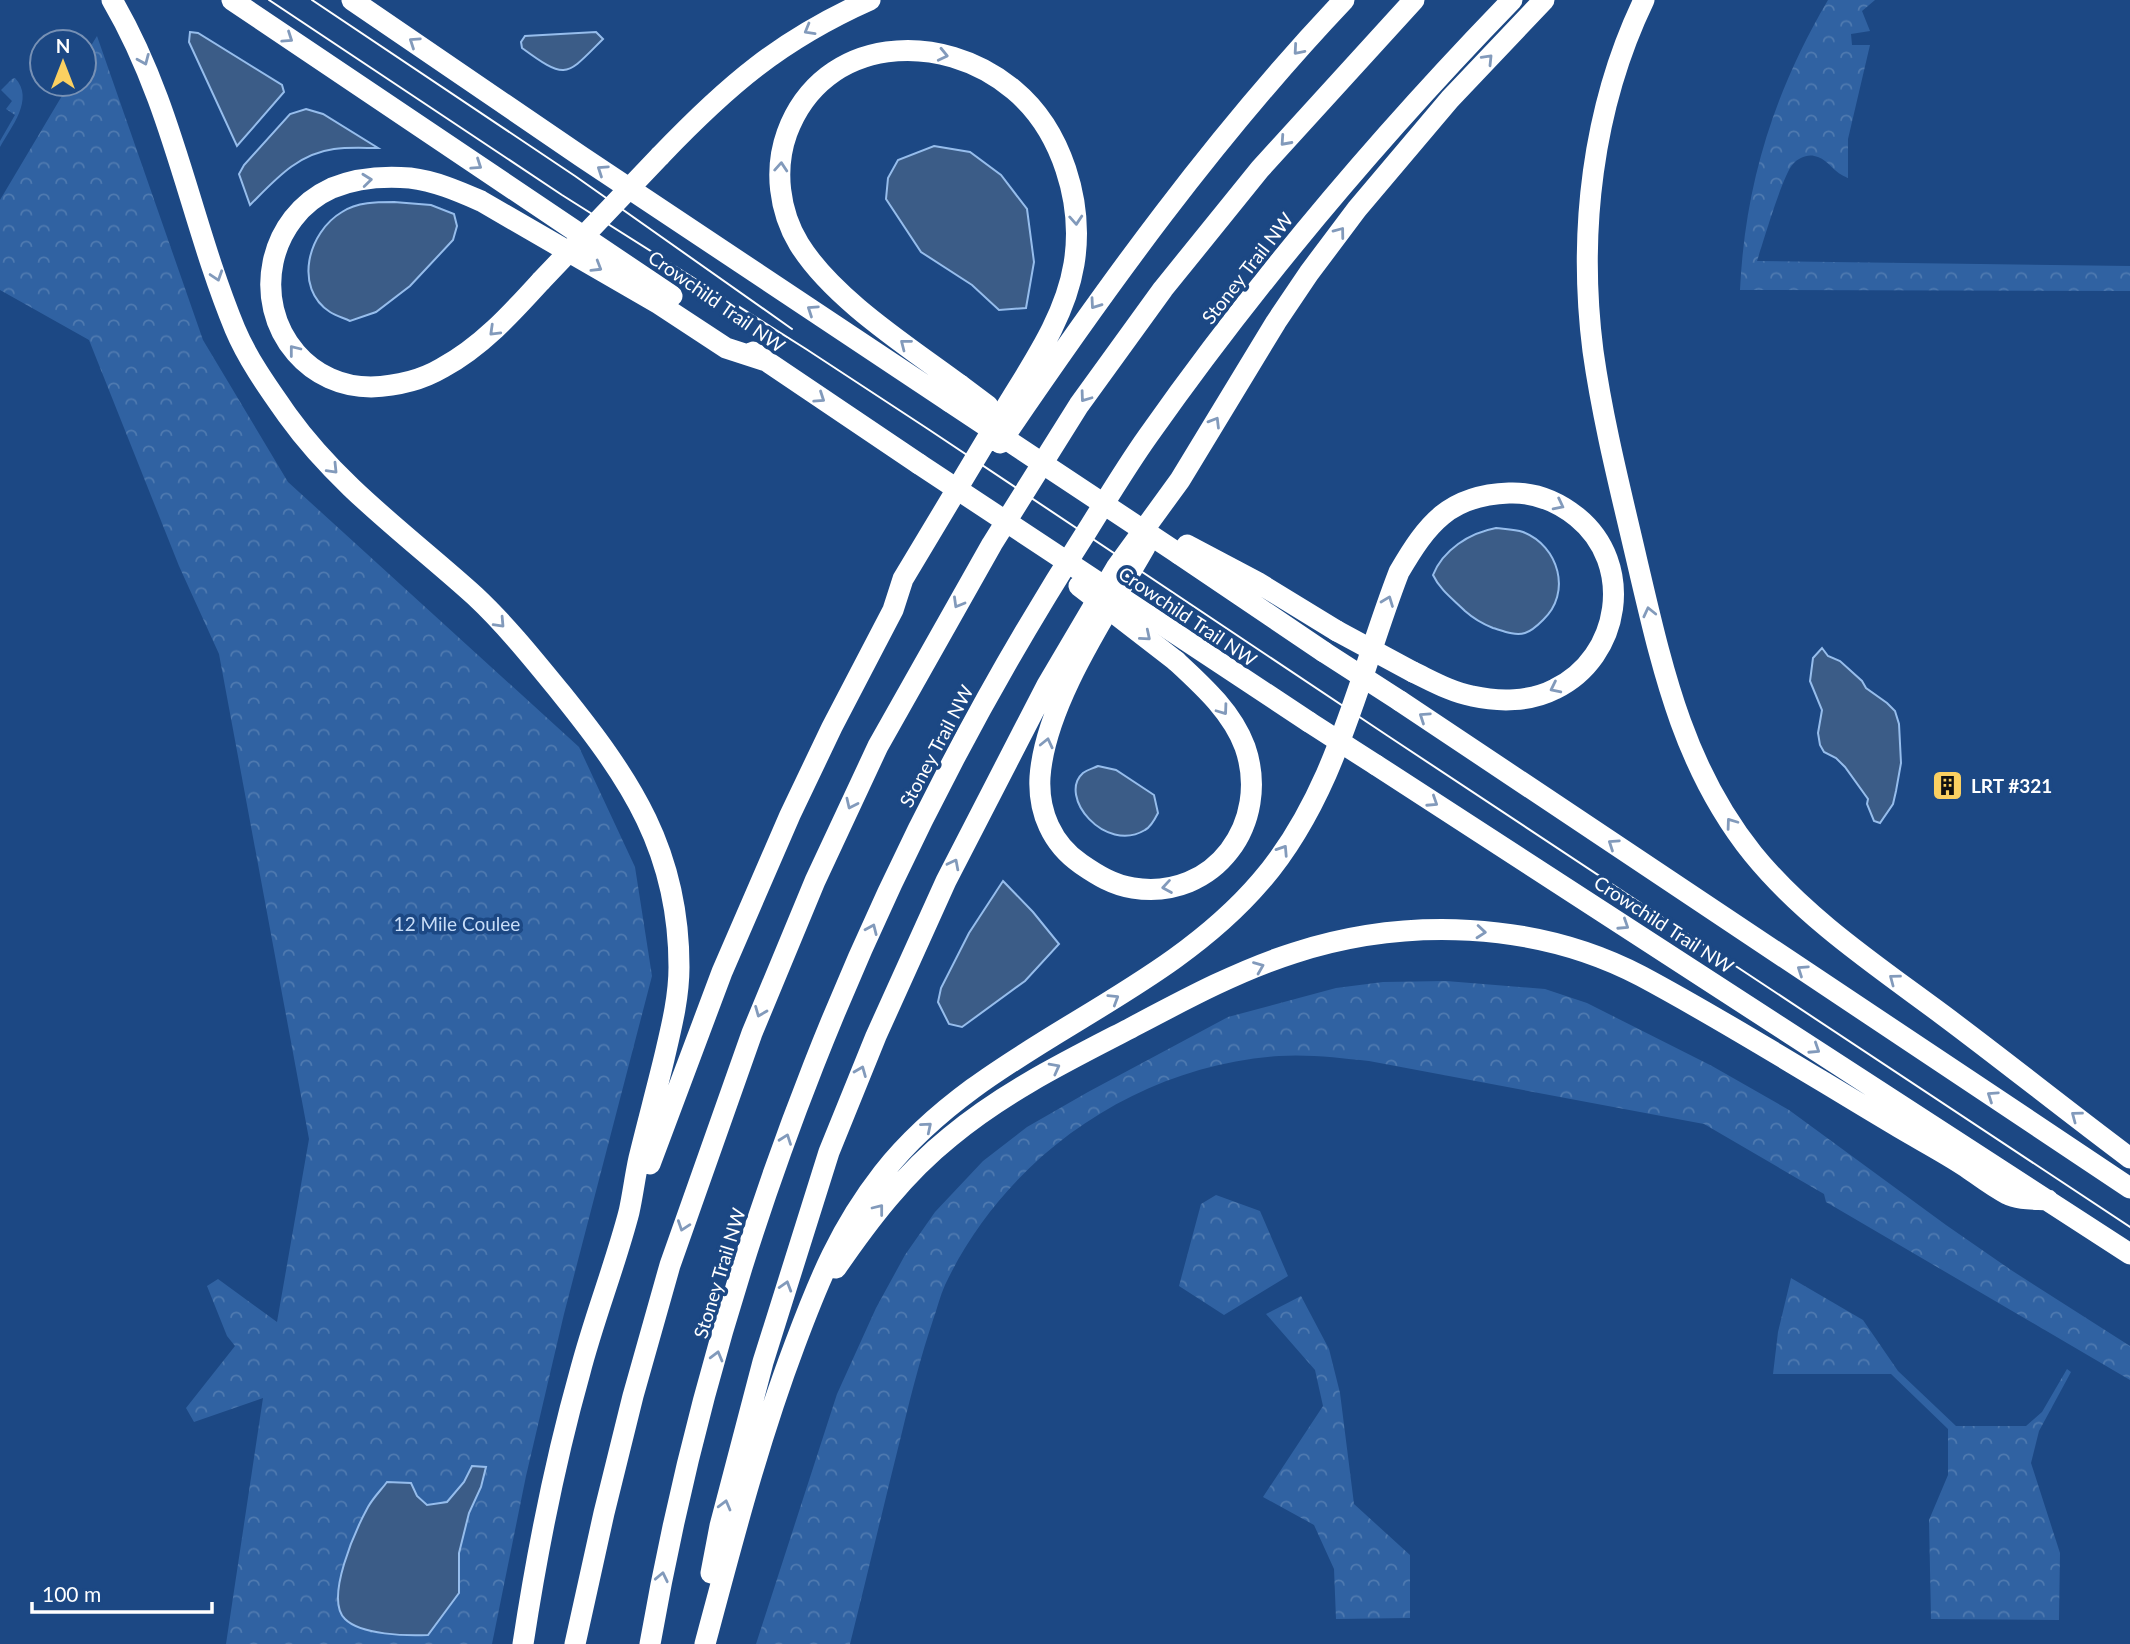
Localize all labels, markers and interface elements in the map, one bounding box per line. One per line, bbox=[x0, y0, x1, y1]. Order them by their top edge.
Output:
one-way arrow bbox=[804, 22, 816, 35]
north arrow bbox=[28, 28, 98, 98]
one-way arrow bbox=[280, 30, 293, 42]
text: N bbox=[56, 34, 70, 57]
one-way arrow bbox=[408, 37, 421, 50]
one-way arrow bbox=[1293, 42, 1306, 55]
one-way arrow bbox=[937, 47, 949, 61]
one-way arrow bbox=[135, 54, 149, 66]
one-way arrow bbox=[1479, 54, 1492, 67]
one-way arrow bbox=[1281, 133, 1294, 146]
one-way arrow bbox=[469, 157, 482, 169]
one-way arrow bbox=[773, 161, 788, 172]
one-way arrow bbox=[597, 166, 610, 178]
one-way arrow bbox=[361, 172, 372, 187]
street label: Stoney Trail NW bbox=[1196, 208, 1298, 328]
one-way arrow bbox=[1068, 215, 1083, 226]
one-way arrow bbox=[1332, 227, 1344, 240]
street label: Crowchild Trail NW bbox=[644, 245, 790, 357]
one-way arrow bbox=[589, 259, 602, 272]
one-way arrow bbox=[208, 269, 223, 281]
one-way arrow bbox=[1091, 296, 1103, 309]
one-way arrow bbox=[806, 305, 819, 318]
one-way arrow bbox=[489, 322, 502, 335]
one-way arrow bbox=[901, 340, 913, 353]
one-way arrow bbox=[289, 345, 302, 357]
one-way arrow bbox=[1081, 389, 1093, 402]
one-way arrow bbox=[812, 390, 825, 402]
one-way arrow bbox=[1207, 416, 1220, 429]
one-way arrow bbox=[324, 460, 337, 473]
one-way arrow bbox=[1552, 497, 1564, 511]
street label: Crowchild Trail NW bbox=[1115, 561, 1262, 671]
one-way arrow bbox=[953, 596, 966, 609]
one-way arrow bbox=[1379, 596, 1393, 608]
one-way arrow bbox=[1643, 606, 1657, 618]
one-way arrow bbox=[491, 615, 504, 628]
one-way arrow bbox=[1138, 628, 1150, 641]
one-way arrow bbox=[1550, 679, 1563, 693]
street label: Stoney Trail NW bbox=[894, 681, 978, 811]
one-way arrow bbox=[1215, 702, 1227, 715]
one-way arrow bbox=[1419, 713, 1432, 725]
one-way arrow bbox=[1039, 737, 1053, 749]
building icon: LRT #321 bbox=[1931, 768, 1965, 802]
place label: LRT #321 bbox=[1971, 774, 2052, 797]
one-way arrow bbox=[1425, 793, 1438, 806]
one-way arrow bbox=[845, 796, 859, 809]
one-way arrow bbox=[1726, 818, 1739, 831]
one-way arrow bbox=[1608, 839, 1621, 852]
one-way arrow bbox=[1275, 845, 1288, 858]
one-way arrow bbox=[946, 859, 960, 871]
street label: Crowchild Trail NW bbox=[1590, 870, 1738, 978]
one-way arrow bbox=[1161, 879, 1172, 894]
park label: 12 Mile Coulee bbox=[394, 912, 520, 935]
one-way arrow bbox=[1616, 917, 1629, 930]
one-way arrow bbox=[864, 923, 878, 936]
one-way arrow bbox=[1476, 924, 1487, 939]
one-way arrow bbox=[1252, 961, 1264, 975]
one-way arrow bbox=[1797, 966, 1810, 978]
one-way arrow bbox=[1890, 975, 1902, 987]
one-way arrow bbox=[1107, 995, 1120, 1008]
one-way arrow bbox=[754, 1005, 768, 1017]
one-way arrow bbox=[1807, 1041, 1820, 1053]
one-way arrow bbox=[1048, 1063, 1060, 1076]
one-way arrow bbox=[853, 1066, 867, 1078]
one-way arrow bbox=[1986, 1091, 1999, 1104]
one-way arrow bbox=[2071, 1112, 2083, 1125]
one-way arrow bbox=[918, 1123, 931, 1135]
one-way arrow bbox=[778, 1134, 792, 1146]
street label: Stoney Trail NW bbox=[688, 1205, 750, 1341]
one-way arrow bbox=[870, 1205, 883, 1217]
one-way arrow bbox=[677, 1220, 691, 1232]
one-way arrow bbox=[778, 1280, 793, 1292]
one-way arrow bbox=[709, 1350, 723, 1362]
one-way arrow bbox=[717, 1499, 731, 1511]
scale bar bbox=[32, 1570, 212, 1614]
one-way arrow bbox=[654, 1571, 669, 1583]
text: 100 m bbox=[42, 1581, 101, 1606]

